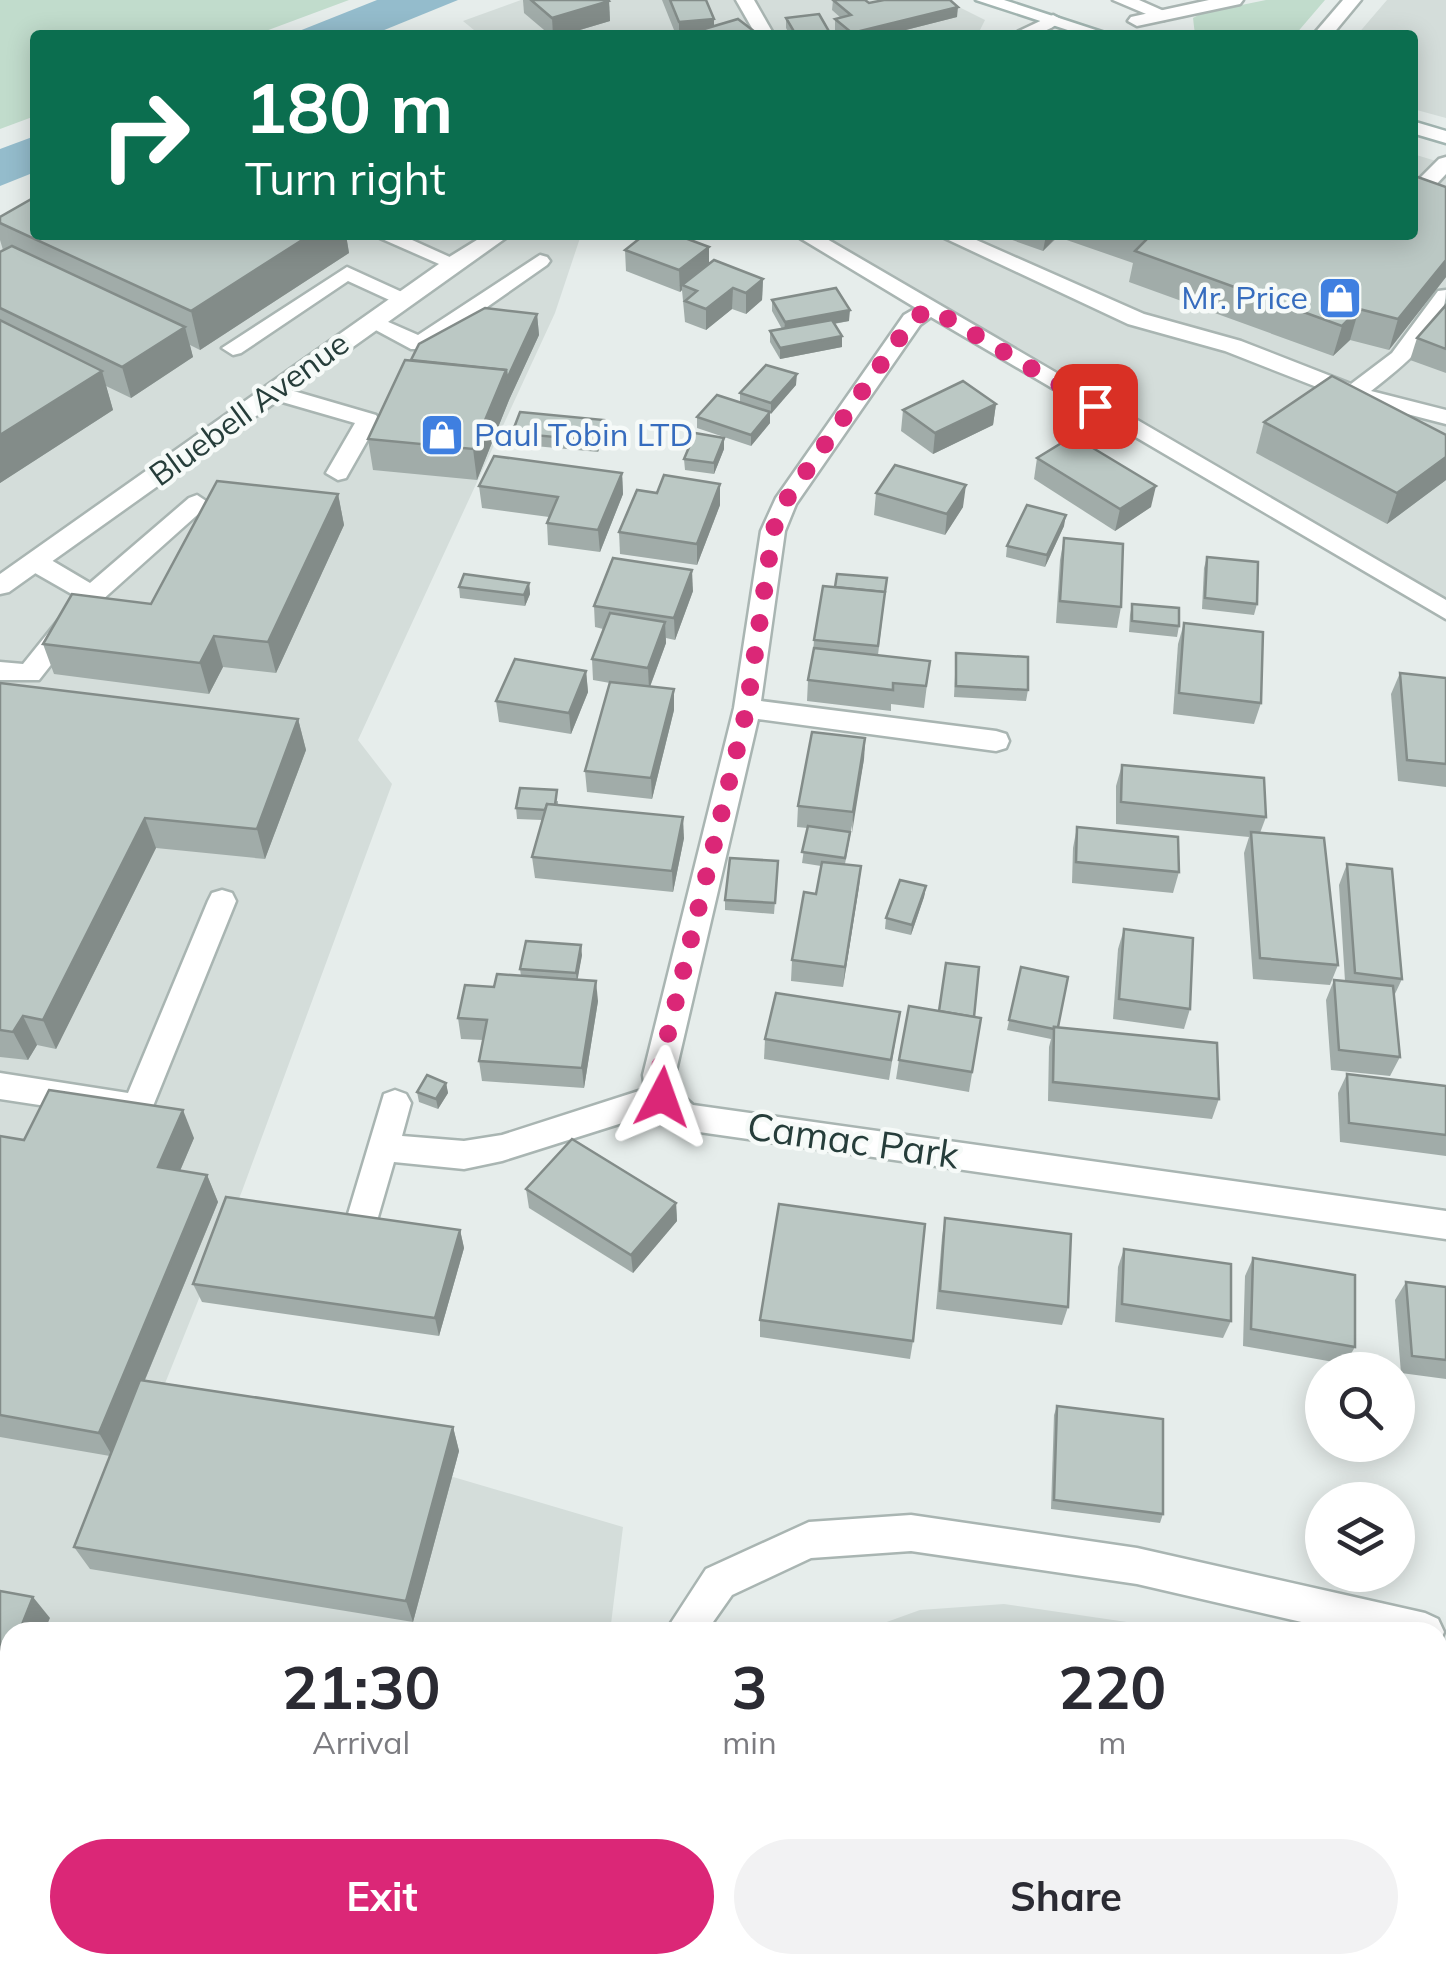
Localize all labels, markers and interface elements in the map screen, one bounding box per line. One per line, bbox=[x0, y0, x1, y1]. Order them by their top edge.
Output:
text: 180 m bbox=[245, 63, 453, 151]
icon: right bbox=[80, 70, 210, 200]
text: Turn right bbox=[245, 150, 446, 206]
shop icon: Mr. Price bbox=[1317, 275, 1363, 321]
place label: Mr. Price bbox=[1181, 277, 1308, 317]
street label: Bluebell Avenue bbox=[141, 322, 356, 494]
pin bbox=[1053, 364, 1138, 449]
icon: arrive bbox=[1068, 379, 1123, 434]
shop icon: Paul Tobin LTD bbox=[419, 412, 465, 458]
place label: Paul Tobin LTD bbox=[474, 414, 693, 454]
position arrow bbox=[610, 1045, 714, 1149]
street label: Camac Park bbox=[744, 1101, 962, 1179]
map controls bbox=[1305, 1352, 1415, 1592]
button: search bbox=[1305, 1352, 1415, 1462]
button: layers bbox=[1305, 1482, 1415, 1592]
text: 21:30 bbox=[282, 1649, 441, 1724]
text: 3 bbox=[731, 1649, 767, 1724]
text: 220 bbox=[1058, 1649, 1166, 1724]
text: Arrival bbox=[312, 1722, 410, 1762]
text: min bbox=[722, 1722, 777, 1762]
text: m bbox=[1098, 1722, 1126, 1762]
button: Exit bbox=[50, 1839, 714, 1954]
button: Share bbox=[734, 1839, 1398, 1954]

